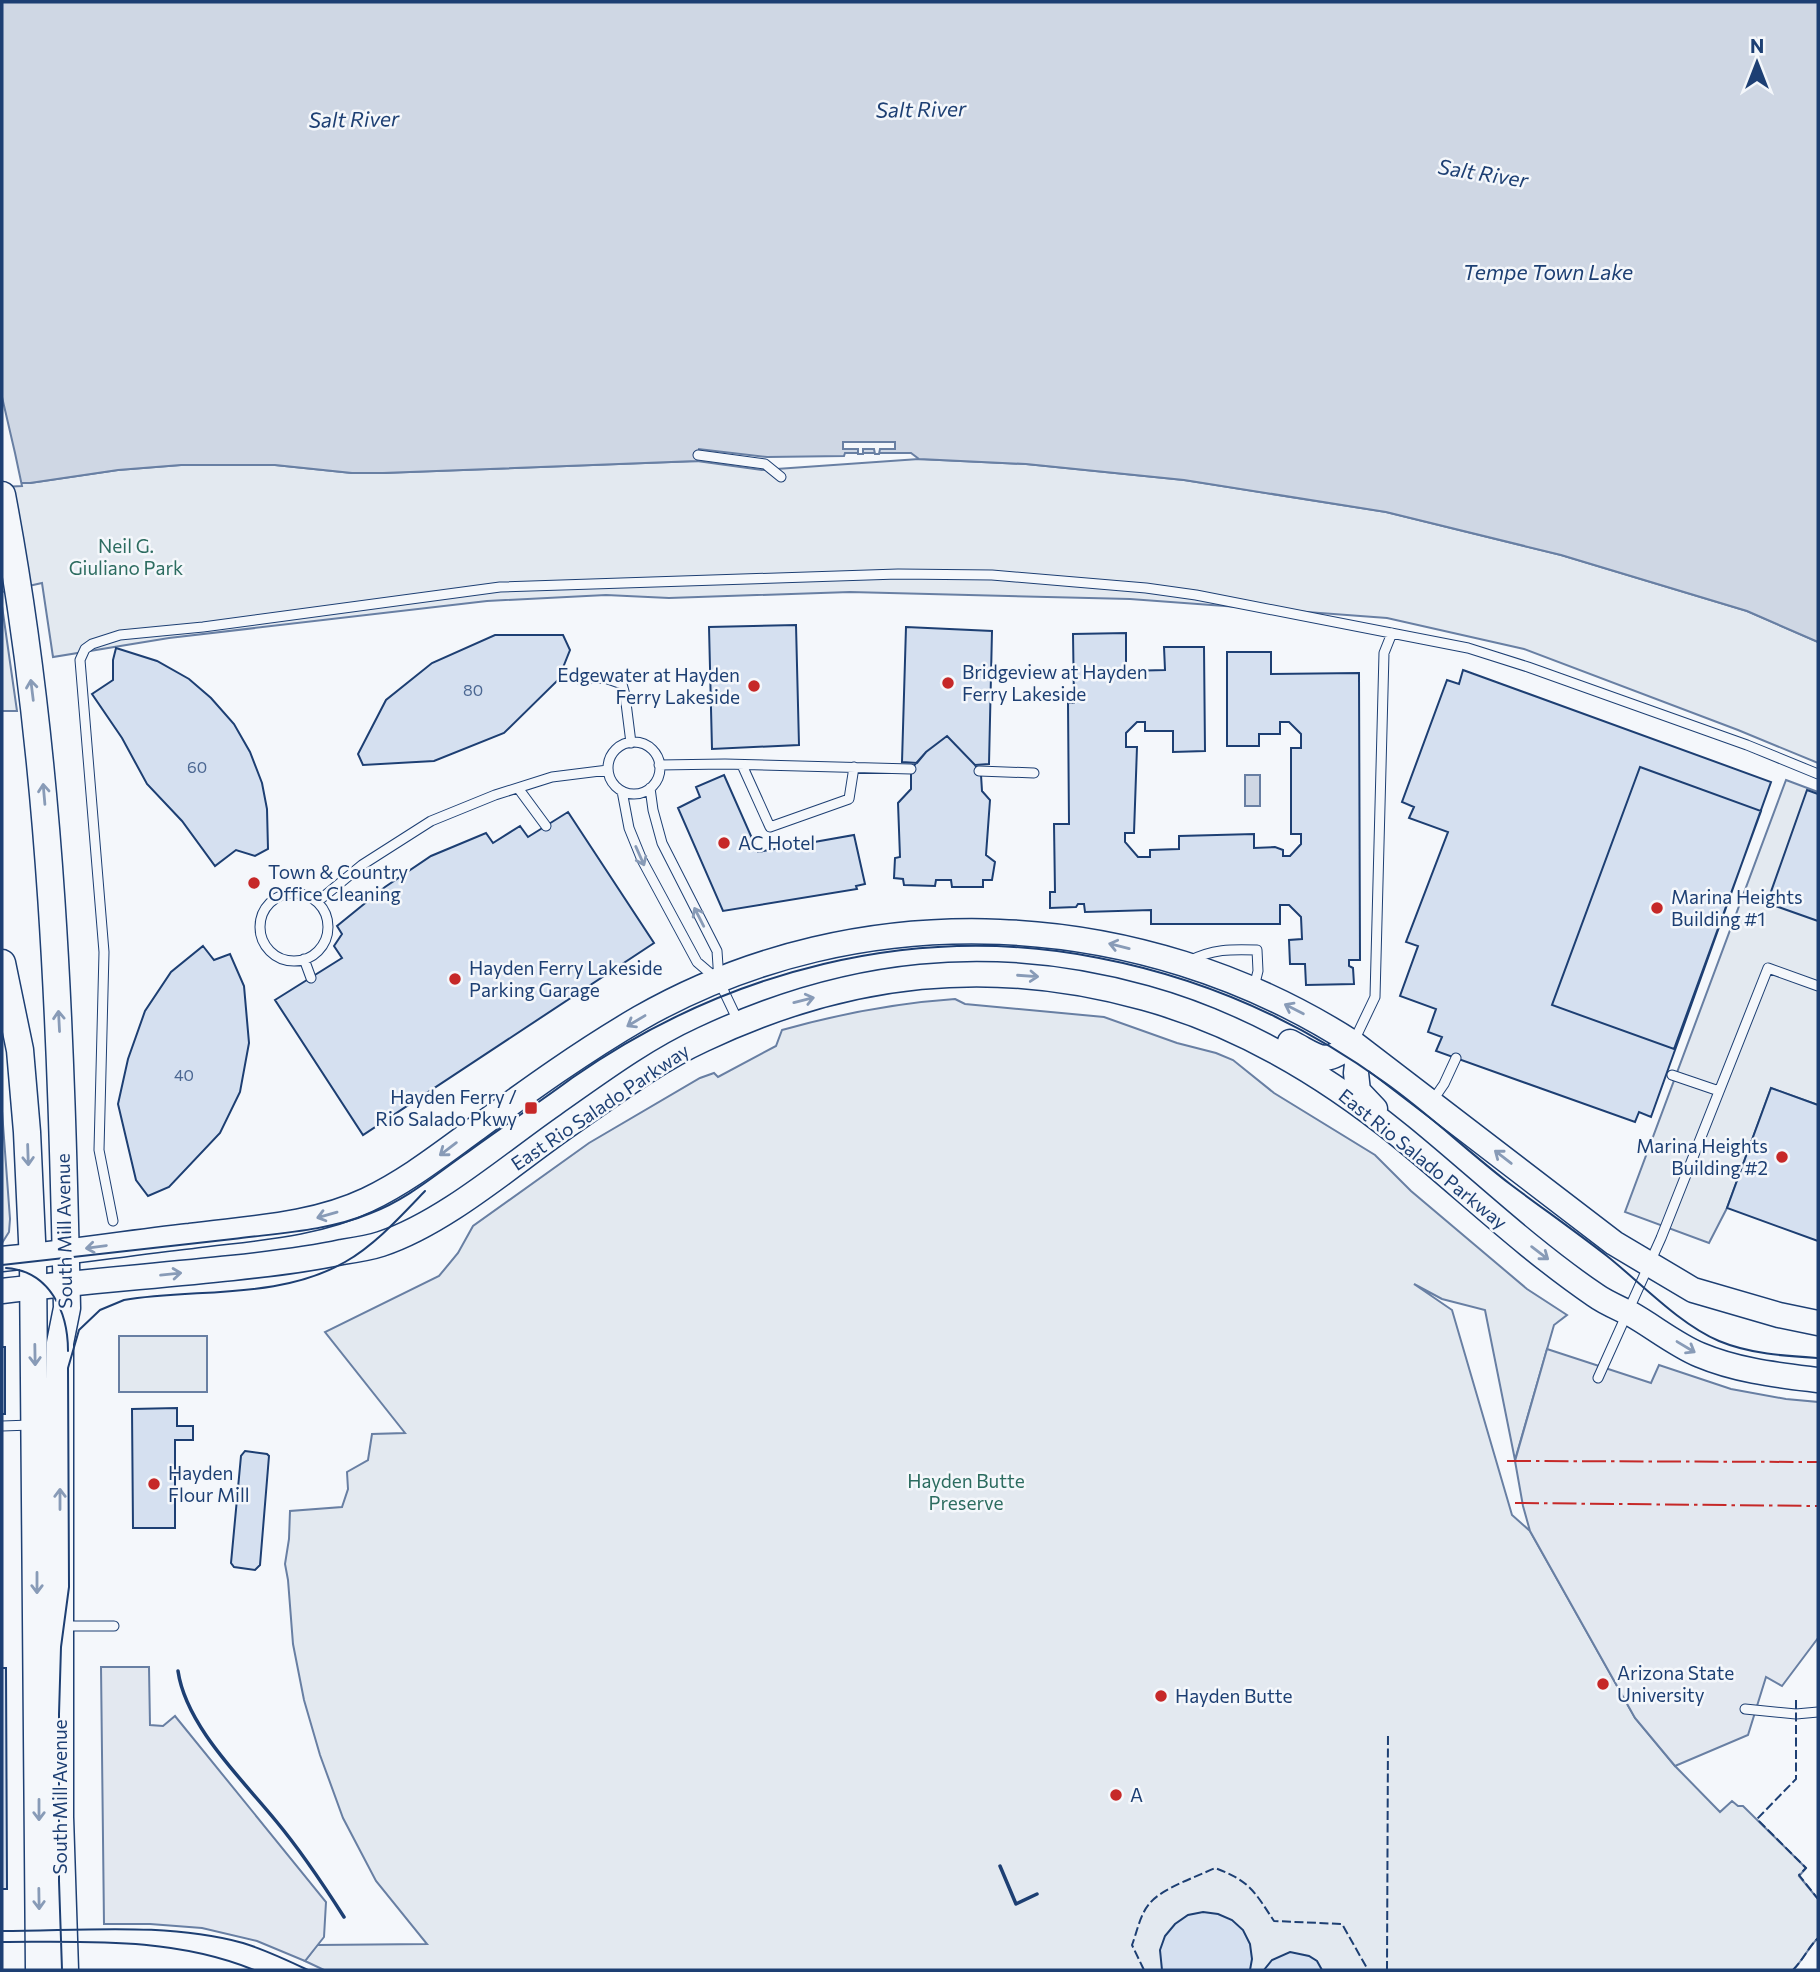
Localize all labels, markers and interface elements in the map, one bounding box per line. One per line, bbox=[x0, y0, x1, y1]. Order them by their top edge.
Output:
north arrow bbox=[1722, 28, 1792, 98]
text: N bbox=[1750, 34, 1764, 57]
water label: Salt River bbox=[875, 95, 967, 122]
water label: Salt River bbox=[308, 105, 400, 132]
water label: Salt River bbox=[1436, 153, 1531, 192]
water label: Tempe Town Lake bbox=[1463, 259, 1633, 284]
park label: Neil G. Giuliano Park bbox=[69, 534, 183, 579]
place label: Bridgeview at Hayden Ferry Lakeside bbox=[962, 660, 1148, 705]
place label: Edgewater at Hayden Ferry Lakeside bbox=[557, 663, 740, 708]
marker: Bridgeview at Hayden Ferry Lakeside bbox=[940, 675, 956, 691]
marker: Edgewater at Hayden Ferry Lakeside bbox=[746, 678, 762, 694]
one-way arrow bbox=[25, 679, 38, 701]
house number: 80 bbox=[463, 680, 483, 699]
house number: 60 bbox=[187, 757, 207, 776]
one-way arrow bbox=[37, 783, 50, 805]
place label: AC Hotel bbox=[738, 831, 815, 854]
marker: AC Hotel bbox=[716, 835, 732, 851]
one-way arrow bbox=[634, 844, 647, 866]
place label: Town & Country Office Cleaning bbox=[268, 860, 408, 905]
marker: Town & Country Office Cleaning bbox=[246, 875, 262, 891]
place label: Marina Heights Building #1 bbox=[1671, 885, 1803, 930]
marker: Marina Heights Building #1 bbox=[1649, 900, 1665, 916]
one-way arrow bbox=[692, 907, 706, 928]
one-way arrow bbox=[1108, 939, 1131, 952]
place label: Hayden Ferry Lakeside Parking Garage bbox=[469, 956, 662, 1001]
one-way arrow bbox=[1017, 970, 1039, 983]
marker: Hayden Ferry Lakeside Parking Garage bbox=[447, 971, 463, 987]
one-way arrow bbox=[792, 993, 815, 1006]
one-way arrow bbox=[1284, 1002, 1305, 1016]
one-way arrow bbox=[53, 1009, 66, 1032]
one-way arrow bbox=[626, 1014, 646, 1028]
street label: East Rio Salado Parkway bbox=[506, 1038, 693, 1175]
house number: 40 bbox=[174, 1065, 194, 1084]
street label: East Rio Salado Parkway bbox=[1334, 1084, 1512, 1234]
place label: Hayden Ferry / Rio Salado Pkwy bbox=[375, 1085, 517, 1130]
marker: Hayden Ferry / Rio Salado Pkwy bbox=[523, 1100, 539, 1116]
place label: Marina Heights Building #2 bbox=[1636, 1134, 1768, 1179]
one-way arrow bbox=[439, 1142, 458, 1156]
one-way arrow bbox=[22, 1143, 35, 1166]
marker: Marina Heights Building #2 bbox=[1774, 1149, 1790, 1165]
one-way arrow bbox=[1495, 1150, 1513, 1165]
street label: South Mill Avenue bbox=[51, 1153, 76, 1309]
one-way arrow bbox=[316, 1209, 338, 1222]
one-way arrow bbox=[85, 1241, 108, 1254]
one-way arrow bbox=[1530, 1246, 1548, 1261]
one-way arrow bbox=[160, 1268, 182, 1281]
one-way arrow bbox=[1675, 1341, 1695, 1355]
one-way arrow bbox=[29, 1344, 42, 1367]
place label: Hayden Flour Mill bbox=[168, 1461, 250, 1506]
park label: Hayden Butte Preserve bbox=[907, 1469, 1025, 1514]
marker: Hayden Flour Mill bbox=[146, 1476, 162, 1492]
one-way arrow bbox=[53, 1488, 67, 1511]
one-way arrow bbox=[30, 1571, 44, 1594]
place label: Arizona State University bbox=[1617, 1661, 1734, 1706]
marker: Arizona State University bbox=[1595, 1676, 1611, 1692]
place label: Hayden Butte bbox=[1175, 1684, 1292, 1707]
marker: Hayden Butte bbox=[1153, 1688, 1169, 1704]
street label: South Mill Avenue bbox=[48, 1719, 71, 1875]
place label: A bbox=[1130, 1783, 1143, 1806]
marker: A bbox=[1108, 1787, 1124, 1803]
one-way arrow bbox=[32, 1799, 46, 1822]
one-way arrow bbox=[32, 1888, 46, 1911]

